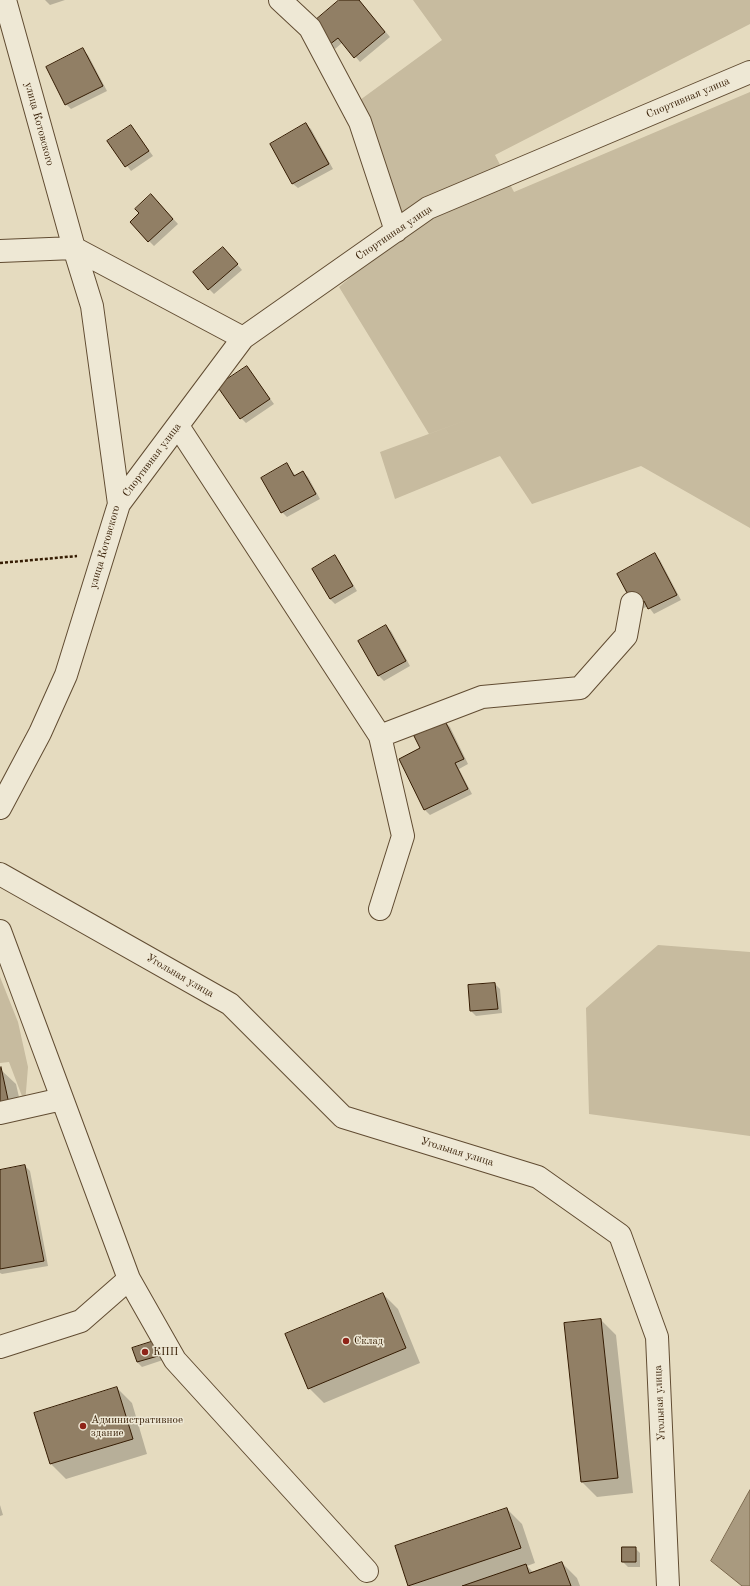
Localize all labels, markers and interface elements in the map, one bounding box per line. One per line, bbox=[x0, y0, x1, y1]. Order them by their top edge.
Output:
street label: Спортивная улица bbox=[644, 74, 732, 122]
street label: улица Котовского bbox=[21, 81, 57, 167]
street label: Спортивная улица bbox=[353, 203, 435, 263]
street label: Спортивная улица bbox=[120, 420, 184, 500]
street label: улица Котовского bbox=[87, 504, 123, 590]
street label: Угольная улица bbox=[144, 951, 216, 1001]
street label: Угольная улица bbox=[419, 1135, 495, 1169]
place label: Склад bbox=[354, 1334, 383, 1348]
marker: Склад bbox=[341, 1336, 351, 1346]
place label: КПП bbox=[153, 1345, 178, 1359]
marker: КПП bbox=[140, 1347, 150, 1357]
street label: Угольная улица bbox=[651, 1365, 669, 1441]
place label: Административное здание bbox=[91, 1413, 183, 1439]
marker: Административное здание bbox=[78, 1421, 88, 1431]

